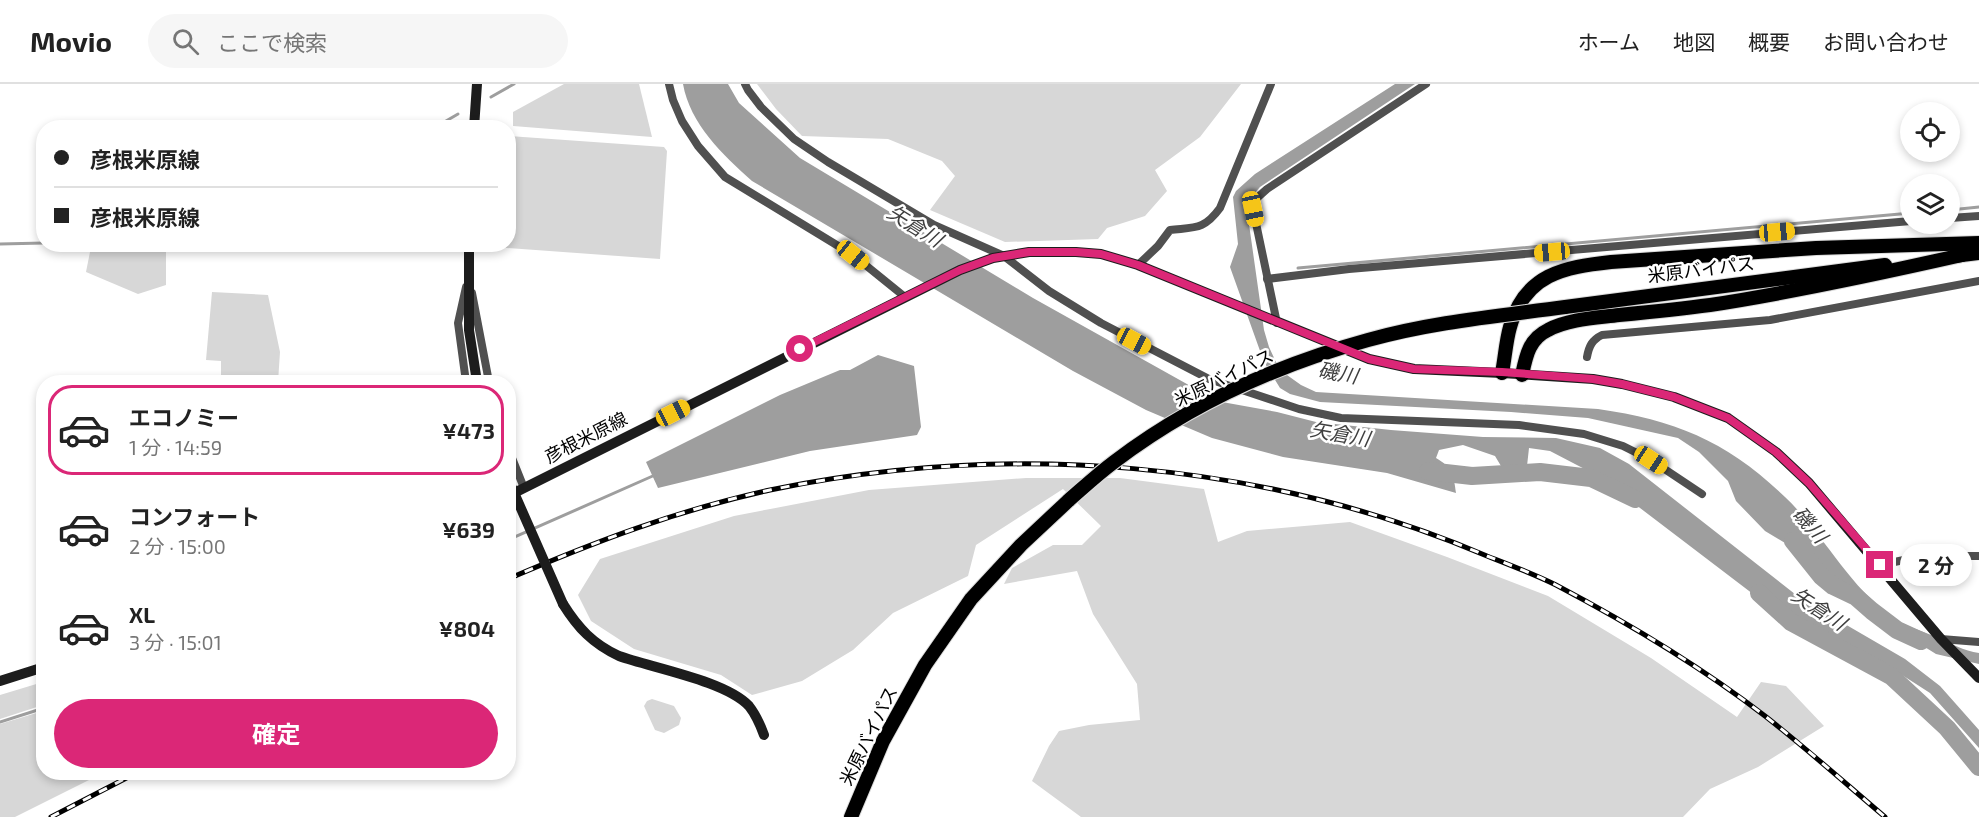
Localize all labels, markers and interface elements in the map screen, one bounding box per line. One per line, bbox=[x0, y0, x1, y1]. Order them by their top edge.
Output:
search box bbox=[148, 14, 568, 68]
text: Movio bbox=[30, 24, 112, 58]
icon: search bbox=[169, 25, 202, 58]
text: ここで検索 bbox=[217, 29, 327, 55]
text: ホーム bbox=[1578, 29, 1640, 54]
text: 地図 bbox=[1673, 29, 1715, 54]
text: 概要 bbox=[1748, 29, 1790, 54]
text: お問い合わせ bbox=[1823, 29, 1949, 54]
map controls bbox=[1900, 102, 1960, 234]
button: locate bbox=[1900, 102, 1960, 162]
text: 彦根米原線 bbox=[90, 146, 200, 172]
button: layers bbox=[1900, 174, 1960, 234]
car bbox=[1240, 190, 1266, 228]
water label: 矢倉川 bbox=[884, 199, 949, 252]
text: 彦根米原線 bbox=[90, 204, 200, 230]
car bbox=[1758, 221, 1796, 243]
car bbox=[833, 237, 873, 273]
car bbox=[1533, 241, 1571, 263]
street label: 米原バイパス bbox=[1646, 252, 1756, 286]
car bbox=[1114, 325, 1154, 357]
route start bbox=[786, 335, 813, 362]
street label: 米原バイパス bbox=[1170, 344, 1277, 411]
water label: 磯川 bbox=[1316, 357, 1362, 388]
car bbox=[653, 397, 693, 429]
icon: car bbox=[57, 403, 111, 457]
text: エコノミー bbox=[129, 404, 239, 430]
street label: 彦根米原線 bbox=[540, 407, 631, 467]
water label: 矢倉川 bbox=[1309, 416, 1374, 450]
text: ¥473 bbox=[442, 417, 495, 443]
text: 1 分 · 14:59 bbox=[129, 435, 222, 459]
car bbox=[1631, 443, 1671, 477]
water label: 磯川 bbox=[1789, 501, 1834, 549]
icon: car bbox=[57, 502, 111, 556]
text: コンフォート bbox=[129, 503, 260, 529]
text: ¥639 bbox=[442, 516, 495, 542]
text: 2 分 · 15:00 bbox=[129, 534, 226, 558]
callout: 2 分 bbox=[1901, 544, 1973, 586]
route end bbox=[1866, 551, 1893, 578]
text: 2 分 bbox=[1918, 553, 1954, 577]
water label: 矢倉川 bbox=[1788, 582, 1853, 636]
icon: car bbox=[57, 601, 111, 655]
text: XL bbox=[129, 601, 155, 627]
text: ¥804 bbox=[439, 615, 495, 641]
text: 3 分 · 15:01 bbox=[129, 630, 222, 654]
street label: 米原バイパス bbox=[835, 682, 902, 789]
button: 確定 bbox=[54, 699, 498, 768]

